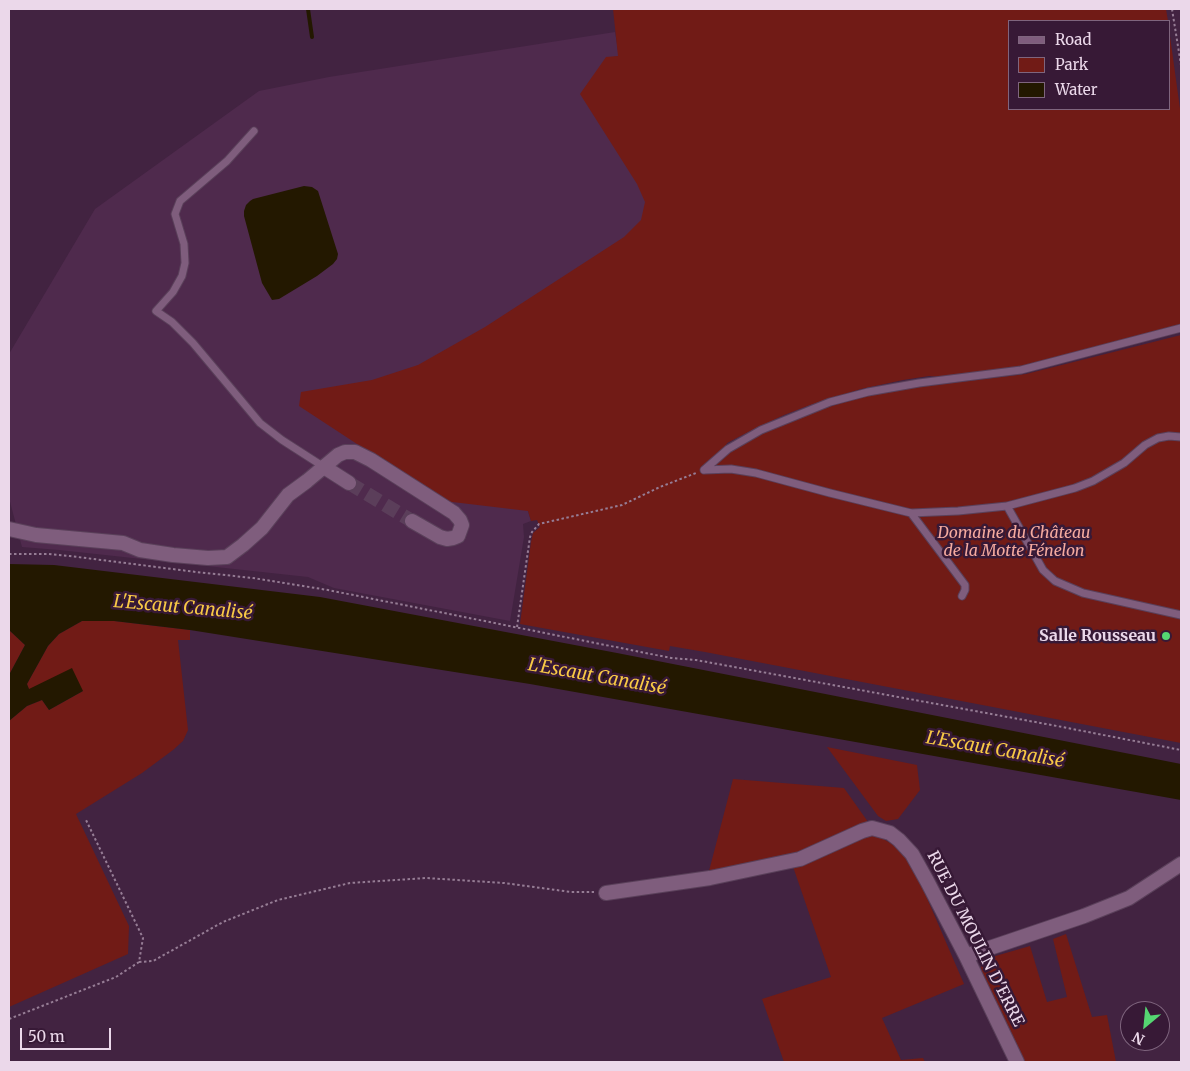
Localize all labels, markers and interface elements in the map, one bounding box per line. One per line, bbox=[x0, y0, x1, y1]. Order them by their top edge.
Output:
legend bbox=[1008, 20, 1170, 110]
text: Road bbox=[1055, 30, 1091, 49]
text: Park bbox=[1055, 55, 1088, 74]
text: Water bbox=[1055, 80, 1097, 99]
park label: Domaine du Château de la Motte Fénelon bbox=[937, 523, 1091, 561]
water label: L'Escaut Canalisé bbox=[112, 591, 254, 625]
place label: Salle Rousseau bbox=[1039, 626, 1156, 646]
marker: Salle Rousseau bbox=[1160, 630, 1172, 642]
water label: L'Escaut Canalisé bbox=[526, 654, 668, 700]
water label: L'Escaut Canalisé bbox=[924, 727, 1066, 773]
street label: RUE DU MOULIN D'ERRE bbox=[922, 848, 1028, 1030]
north arrow bbox=[1120, 1001, 1170, 1051]
scale bar bbox=[22, 1018, 114, 1050]
text: 50 m bbox=[28, 1027, 65, 1046]
text: N bbox=[1129, 1028, 1148, 1049]

